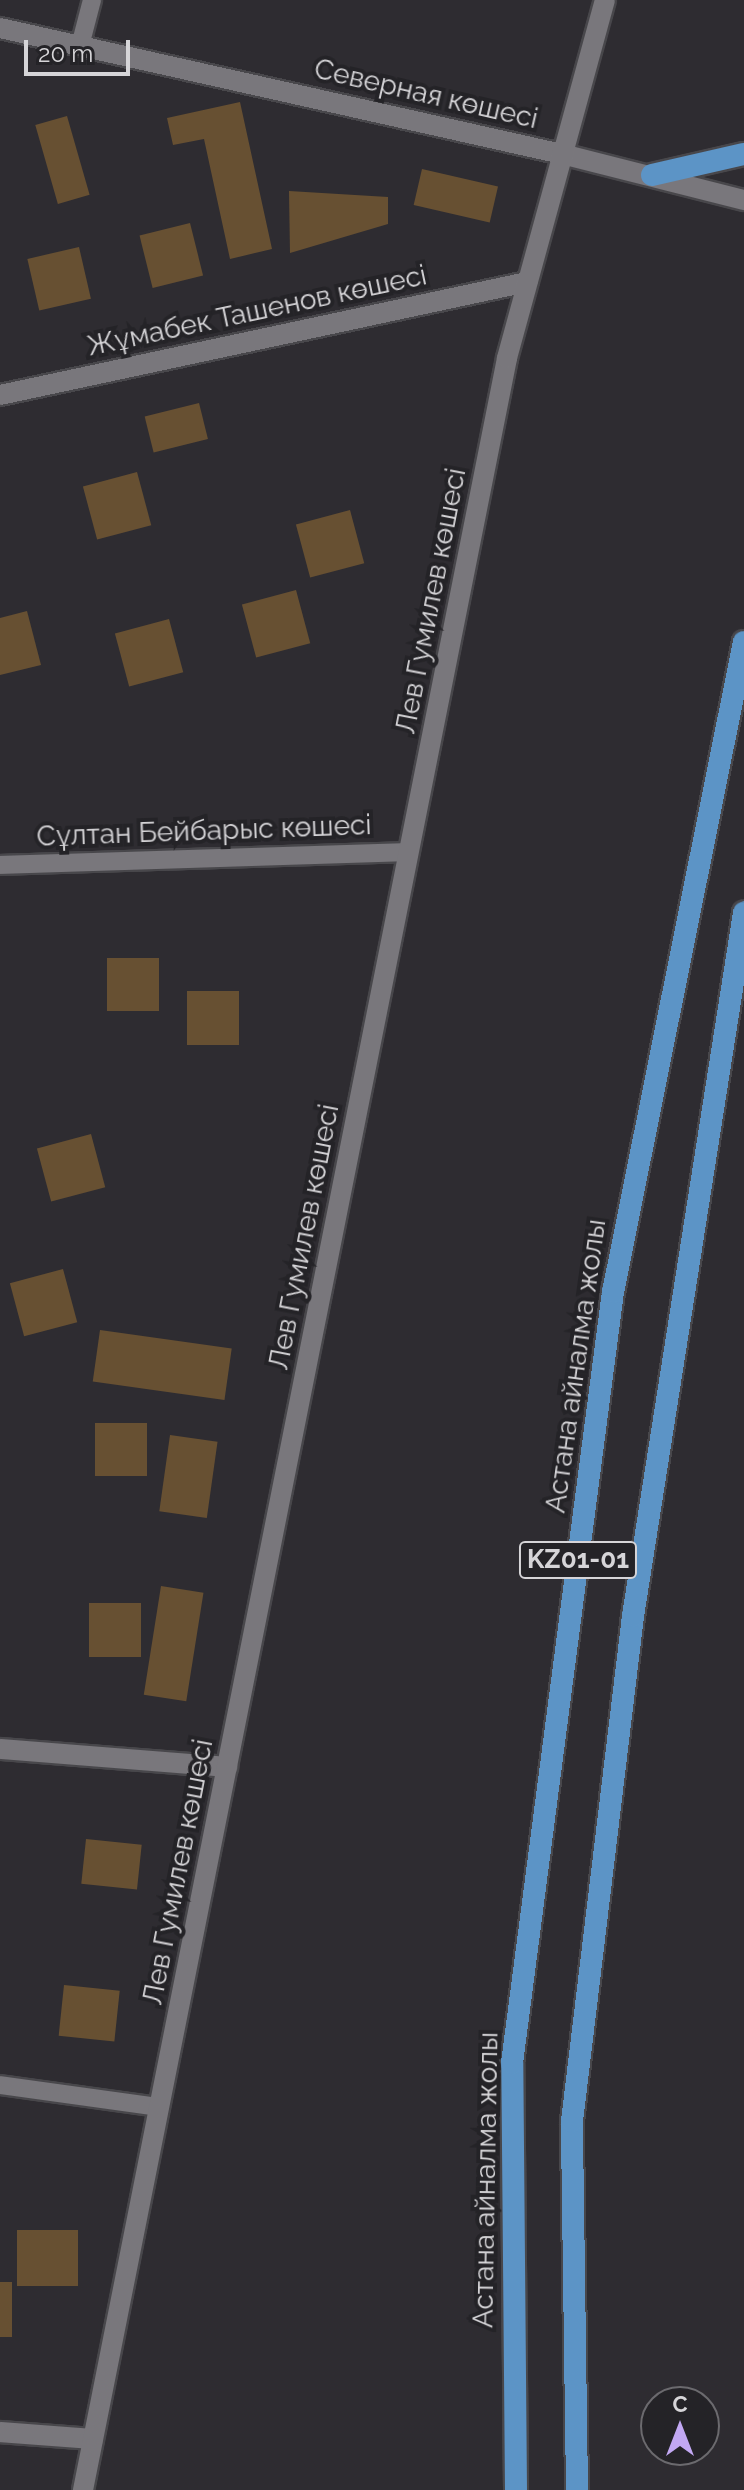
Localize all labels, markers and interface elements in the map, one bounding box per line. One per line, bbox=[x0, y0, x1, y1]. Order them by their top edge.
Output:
scale bar bbox=[28, 24, 134, 74]
text: 20 m bbox=[38, 39, 93, 68]
street label: Северная көшесі bbox=[311, 52, 541, 136]
street label: Жұмабек Ташенов көшесі bbox=[84, 258, 430, 364]
street label: Лев Гумилев көшесі bbox=[389, 465, 473, 737]
street label: Сұлтан Бейбарыс көшесі bbox=[36, 808, 372, 854]
street label: Лев Гумилев көшесі bbox=[262, 1101, 346, 1373]
street label: Астана айналма жолы bbox=[539, 1217, 613, 1515]
road number: KZ01-01 bbox=[518, 1538, 638, 1582]
street label: Лев Гумилев көшесі bbox=[136, 1736, 220, 2008]
street label: Астана айналма жолы bbox=[467, 2032, 505, 2328]
north arrow bbox=[640, 2386, 720, 2466]
text: С bbox=[672, 2391, 688, 2417]

